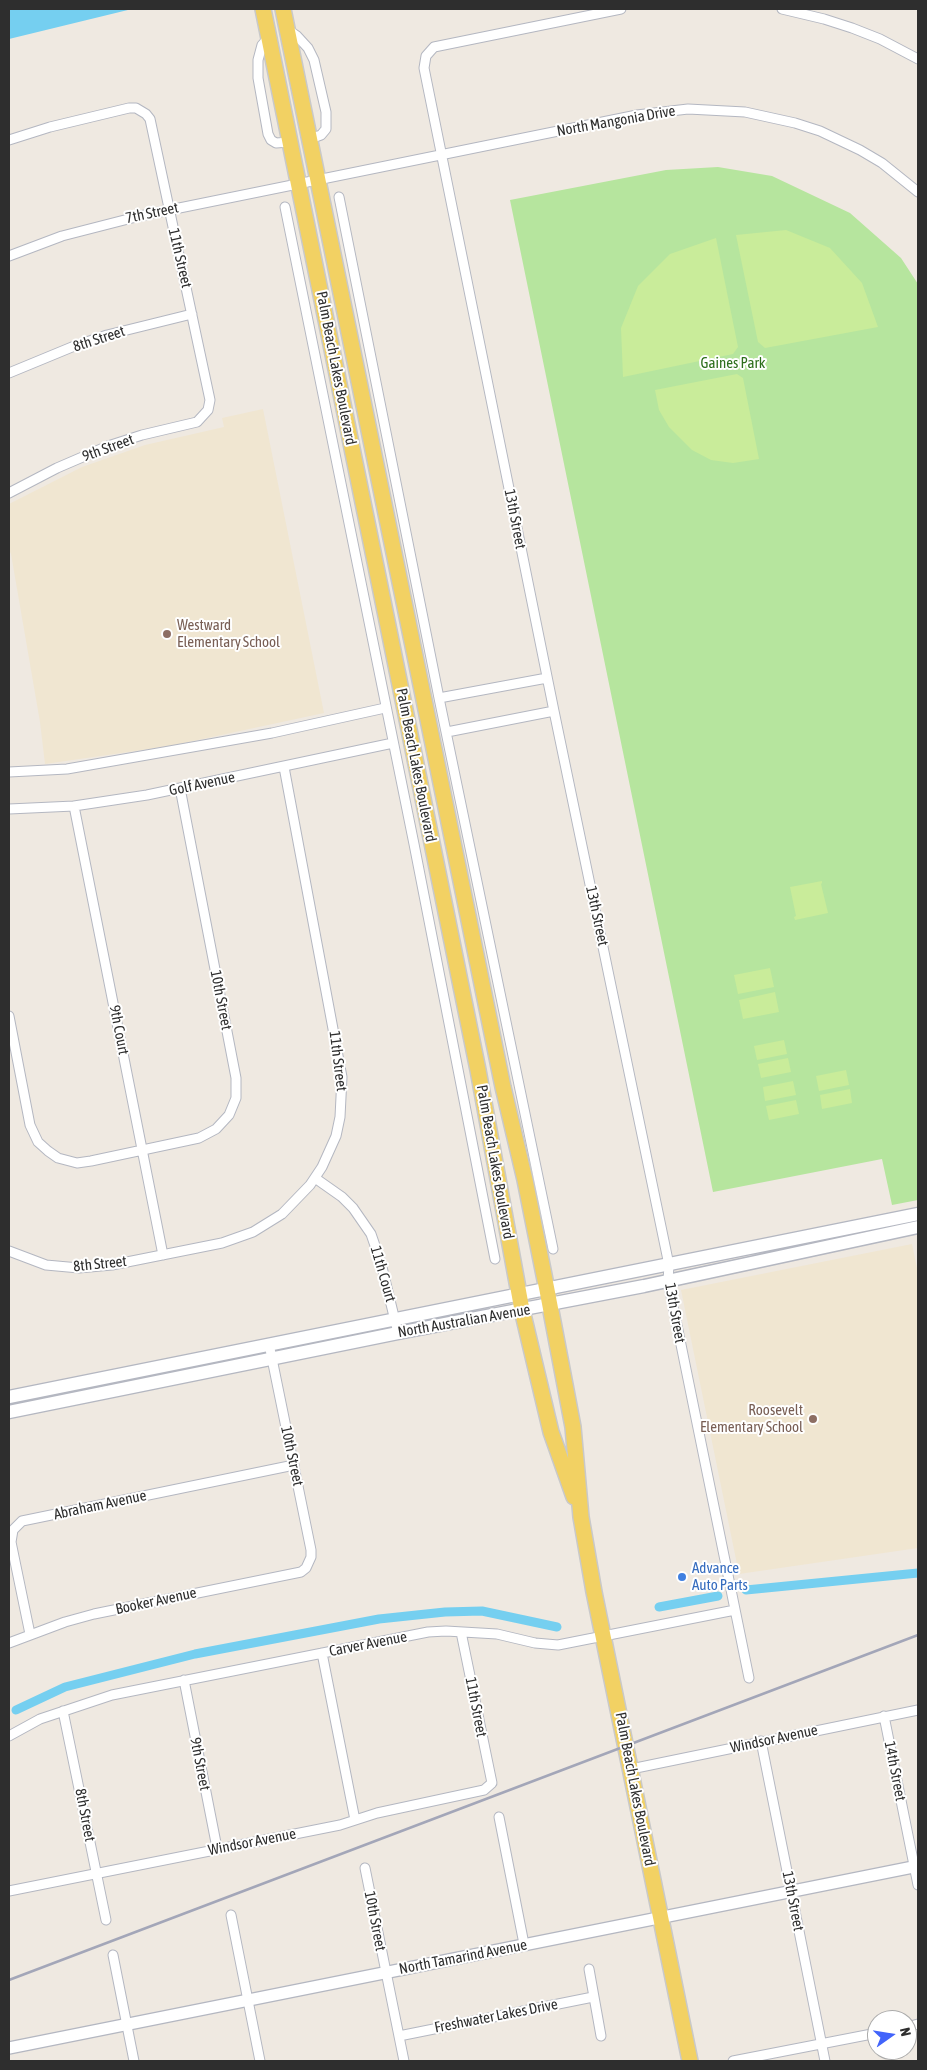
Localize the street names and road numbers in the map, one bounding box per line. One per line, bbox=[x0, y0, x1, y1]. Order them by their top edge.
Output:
street label: North Mangonia Drive bbox=[555, 102, 677, 140]
street label: 7th Street bbox=[124, 199, 180, 227]
street label: 11th Street bbox=[164, 226, 196, 290]
street label: Palm Beach Lakes Boulevard bbox=[312, 290, 360, 446]
street label: 8th Street bbox=[71, 322, 127, 356]
street label: 9th Street bbox=[80, 430, 136, 466]
street label: 13th Street bbox=[500, 488, 530, 550]
street label: Palm Beach Lakes Boulevard bbox=[392, 687, 440, 843]
street label: Golf Avenue bbox=[168, 768, 236, 800]
street label: 13th Street bbox=[582, 884, 612, 948]
street label: 10th Street bbox=[206, 969, 236, 1031]
street label: 9th Court bbox=[105, 1004, 133, 1056]
street label: 11th Street bbox=[325, 1030, 351, 1092]
street label: Palm Beach Lakes Boulevard bbox=[473, 1083, 517, 1241]
street label: 11th Court bbox=[366, 1244, 400, 1304]
street label: 8th Street bbox=[72, 1252, 128, 1276]
street label: 13th Street bbox=[661, 1282, 689, 1344]
street label: North Australian Avenue bbox=[396, 1300, 532, 1342]
street label: 10th Street bbox=[277, 1424, 307, 1488]
street label: Abraham Avenue bbox=[52, 1486, 148, 1524]
street label: Booker Avenue bbox=[114, 1584, 198, 1618]
street label: Carver Avenue bbox=[328, 1628, 408, 1660]
street label: 11th Street bbox=[461, 1676, 491, 1738]
street label: Palm Beach Lakes Boulevard bbox=[611, 1711, 659, 1867]
street label: Windsor Avenue bbox=[729, 1721, 819, 1757]
street label: 9th Street bbox=[186, 1736, 214, 1792]
street label: 14th Street bbox=[880, 1740, 910, 1802]
street label: 8th Street bbox=[71, 1787, 99, 1843]
street label: Windsor Avenue bbox=[207, 1825, 297, 1859]
street label: 13th Street bbox=[778, 1870, 808, 1932]
street label: 10th Street bbox=[360, 1890, 390, 1952]
street label: North Tamarind Avenue bbox=[398, 1936, 528, 1978]
street label: Freshwater Lakes Drive bbox=[433, 1995, 559, 2037]

